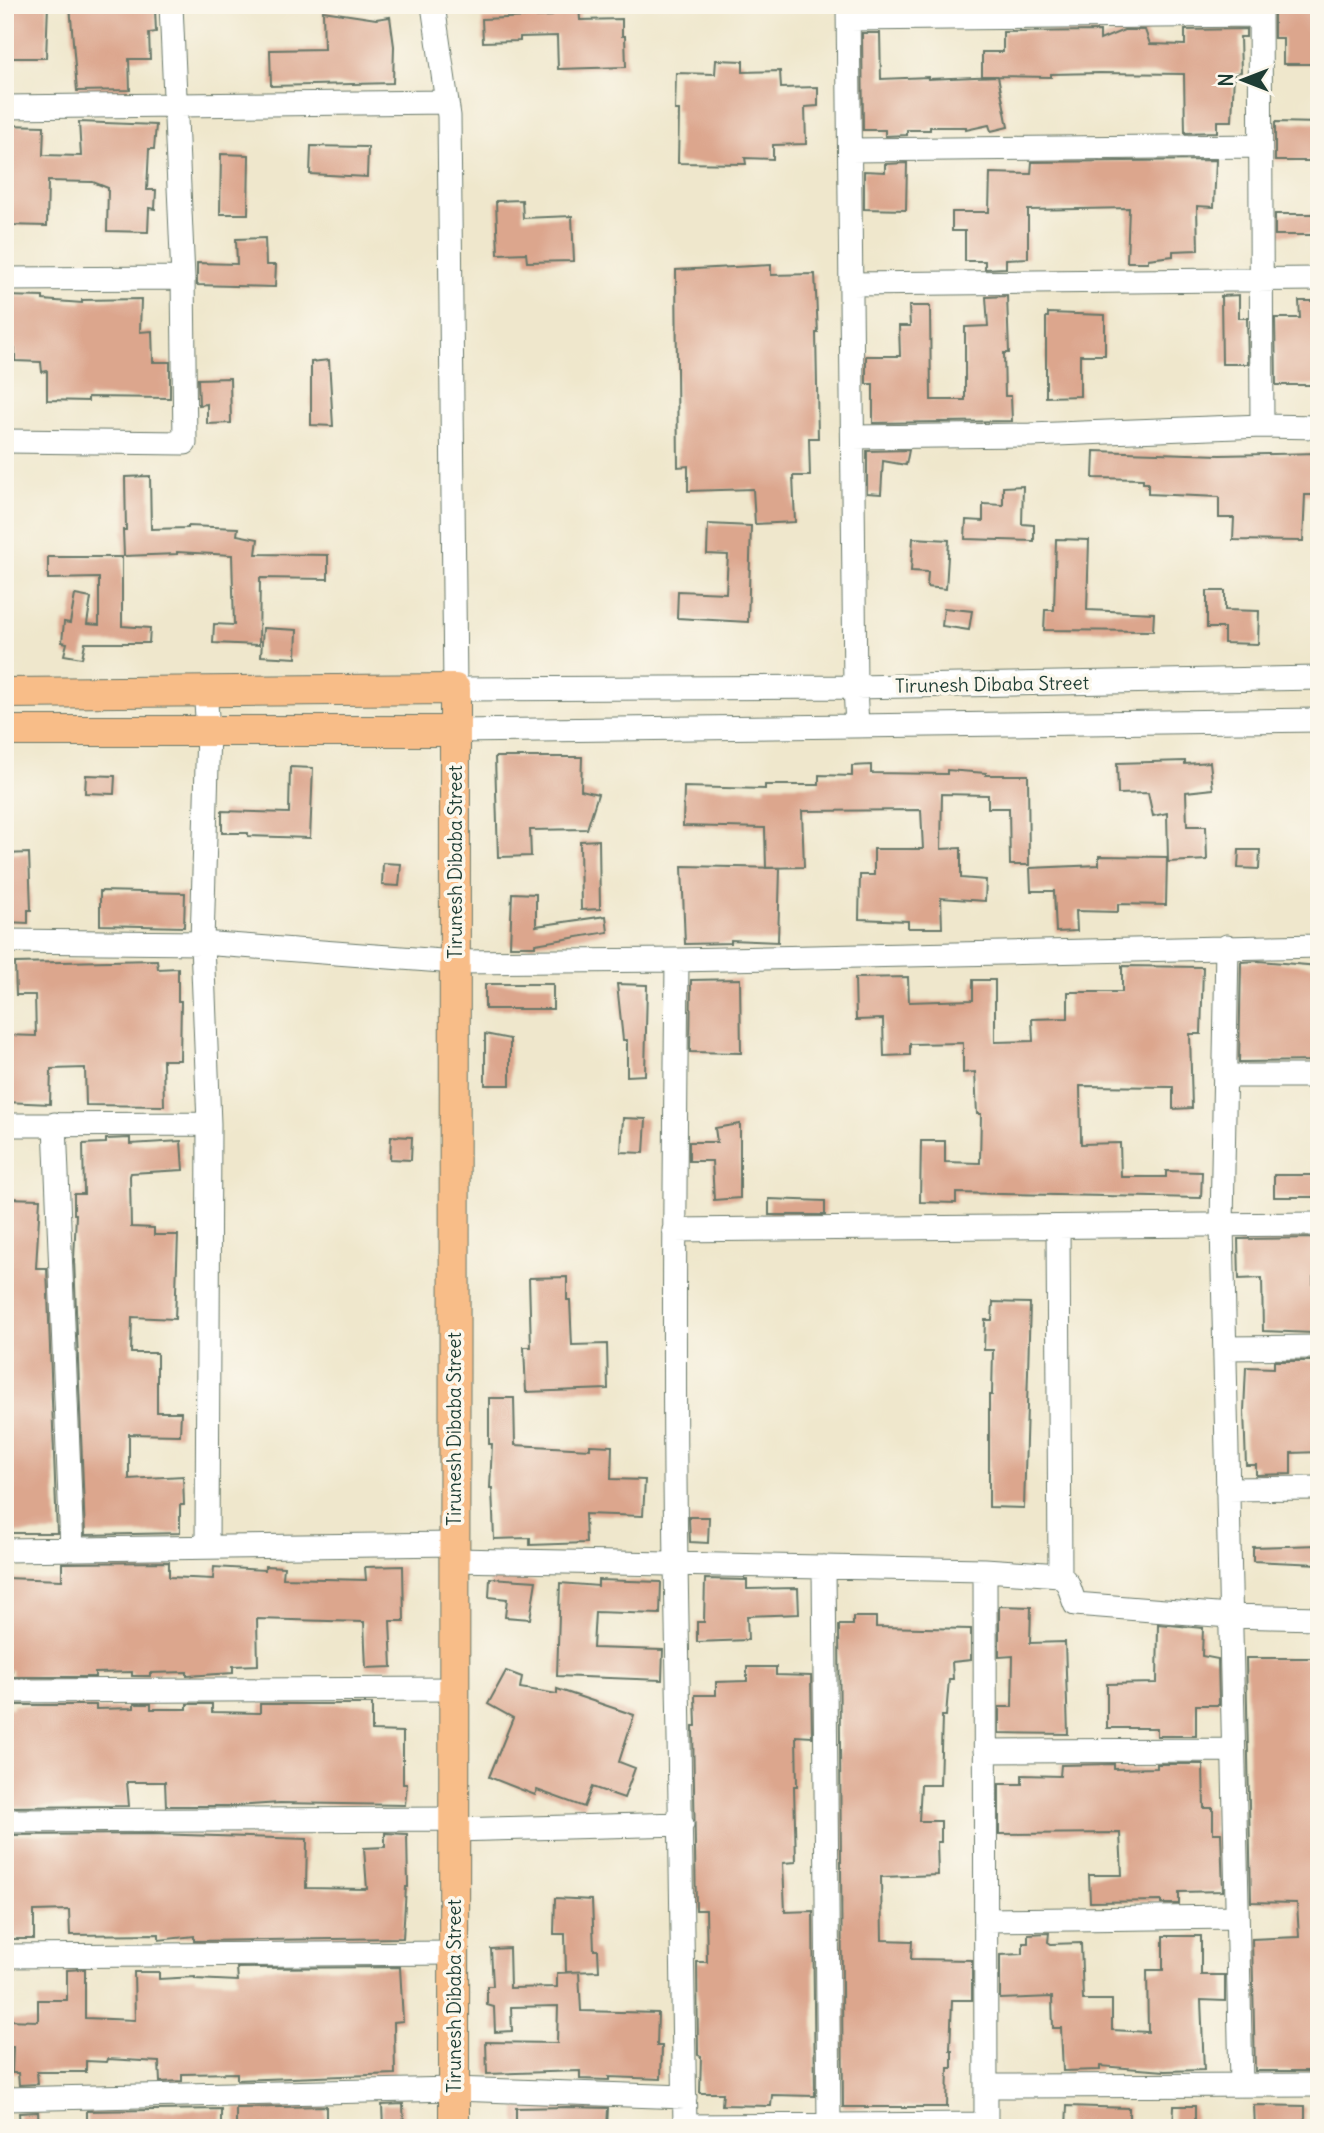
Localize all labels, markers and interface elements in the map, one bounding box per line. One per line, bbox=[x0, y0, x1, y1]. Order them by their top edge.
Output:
north arrow bbox=[1208, 46, 1278, 116]
text: N bbox=[1214, 73, 1238, 87]
street label: Tirunesh Dibaba Street bbox=[895, 670, 1089, 698]
street label: Tirunesh Dibaba Street bbox=[443, 765, 467, 959]
street label: Tirunesh Dibaba Street bbox=[442, 1332, 466, 1526]
street label: Tirunesh Dibaba Street bbox=[442, 1899, 466, 2093]

